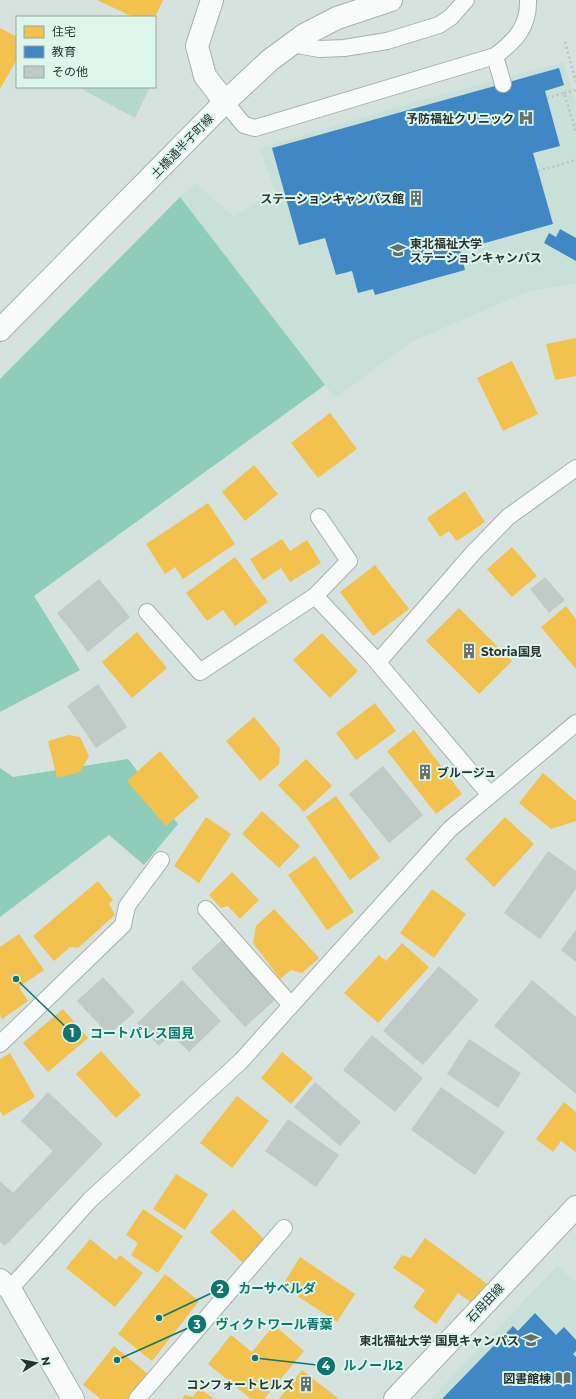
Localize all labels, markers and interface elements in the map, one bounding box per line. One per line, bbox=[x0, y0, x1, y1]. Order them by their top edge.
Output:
legend bbox=[16, 16, 156, 88]
text: 住宅 bbox=[52, 24, 76, 39]
text: 教育 bbox=[52, 44, 76, 59]
text: その他 bbox=[52, 64, 88, 79]
hospital icon: 予防福祉クリニック bbox=[517, 109, 535, 127]
street label: 土橋通半子町線 bbox=[147, 111, 217, 181]
place label: 予防福祉クリニック bbox=[406, 111, 514, 126]
building icon: ステーションキャンパス館 bbox=[407, 189, 425, 207]
place label: ステーションキャンパス館 bbox=[260, 191, 404, 206]
place label: 東北福祉大学 ステーションキャンパス bbox=[410, 236, 542, 265]
school or university icon: 東北福祉大学 ステーションキャンパス bbox=[389, 241, 407, 259]
building icon: Storia国見 bbox=[460, 642, 478, 660]
place label: Storia国見 bbox=[481, 644, 542, 659]
building icon: ブルージュ bbox=[416, 763, 434, 781]
place label: ブルージュ bbox=[437, 765, 496, 780]
callout: コートパレス国見 bbox=[62, 1020, 202, 1045]
text: 1 bbox=[70, 1025, 74, 1040]
text: コートパレス国見 bbox=[90, 1025, 194, 1041]
callout: カーサベルダ bbox=[210, 1276, 324, 1301]
text: カーサベルダ bbox=[238, 1280, 316, 1296]
street label: 石母田線 bbox=[463, 1280, 507, 1326]
text: 2 bbox=[216, 1281, 224, 1296]
callout: ヴィクトワール青葉 bbox=[187, 1312, 340, 1337]
text: ヴィクトワール青葉 bbox=[215, 1316, 333, 1332]
text: 3 bbox=[192, 1317, 201, 1332]
school or university icon: 東北福祉大学 国見キャンパス bbox=[522, 1331, 540, 1349]
place label: 東北福祉大学 国見キャンパス bbox=[360, 1333, 519, 1348]
north arrow bbox=[16, 1343, 56, 1383]
callout: ルノール2 bbox=[316, 1353, 411, 1378]
text: N bbox=[38, 1356, 54, 1367]
text: ルノール2 bbox=[343, 1357, 403, 1373]
text: 4 bbox=[322, 1358, 331, 1373]
library icon: 図書館棟 bbox=[554, 1369, 572, 1387]
place label: 図書館棟 bbox=[503, 1371, 551, 1386]
building icon: コンフォートヒルズ bbox=[297, 1375, 315, 1393]
place label: コンフォートヒルズ bbox=[186, 1377, 294, 1392]

